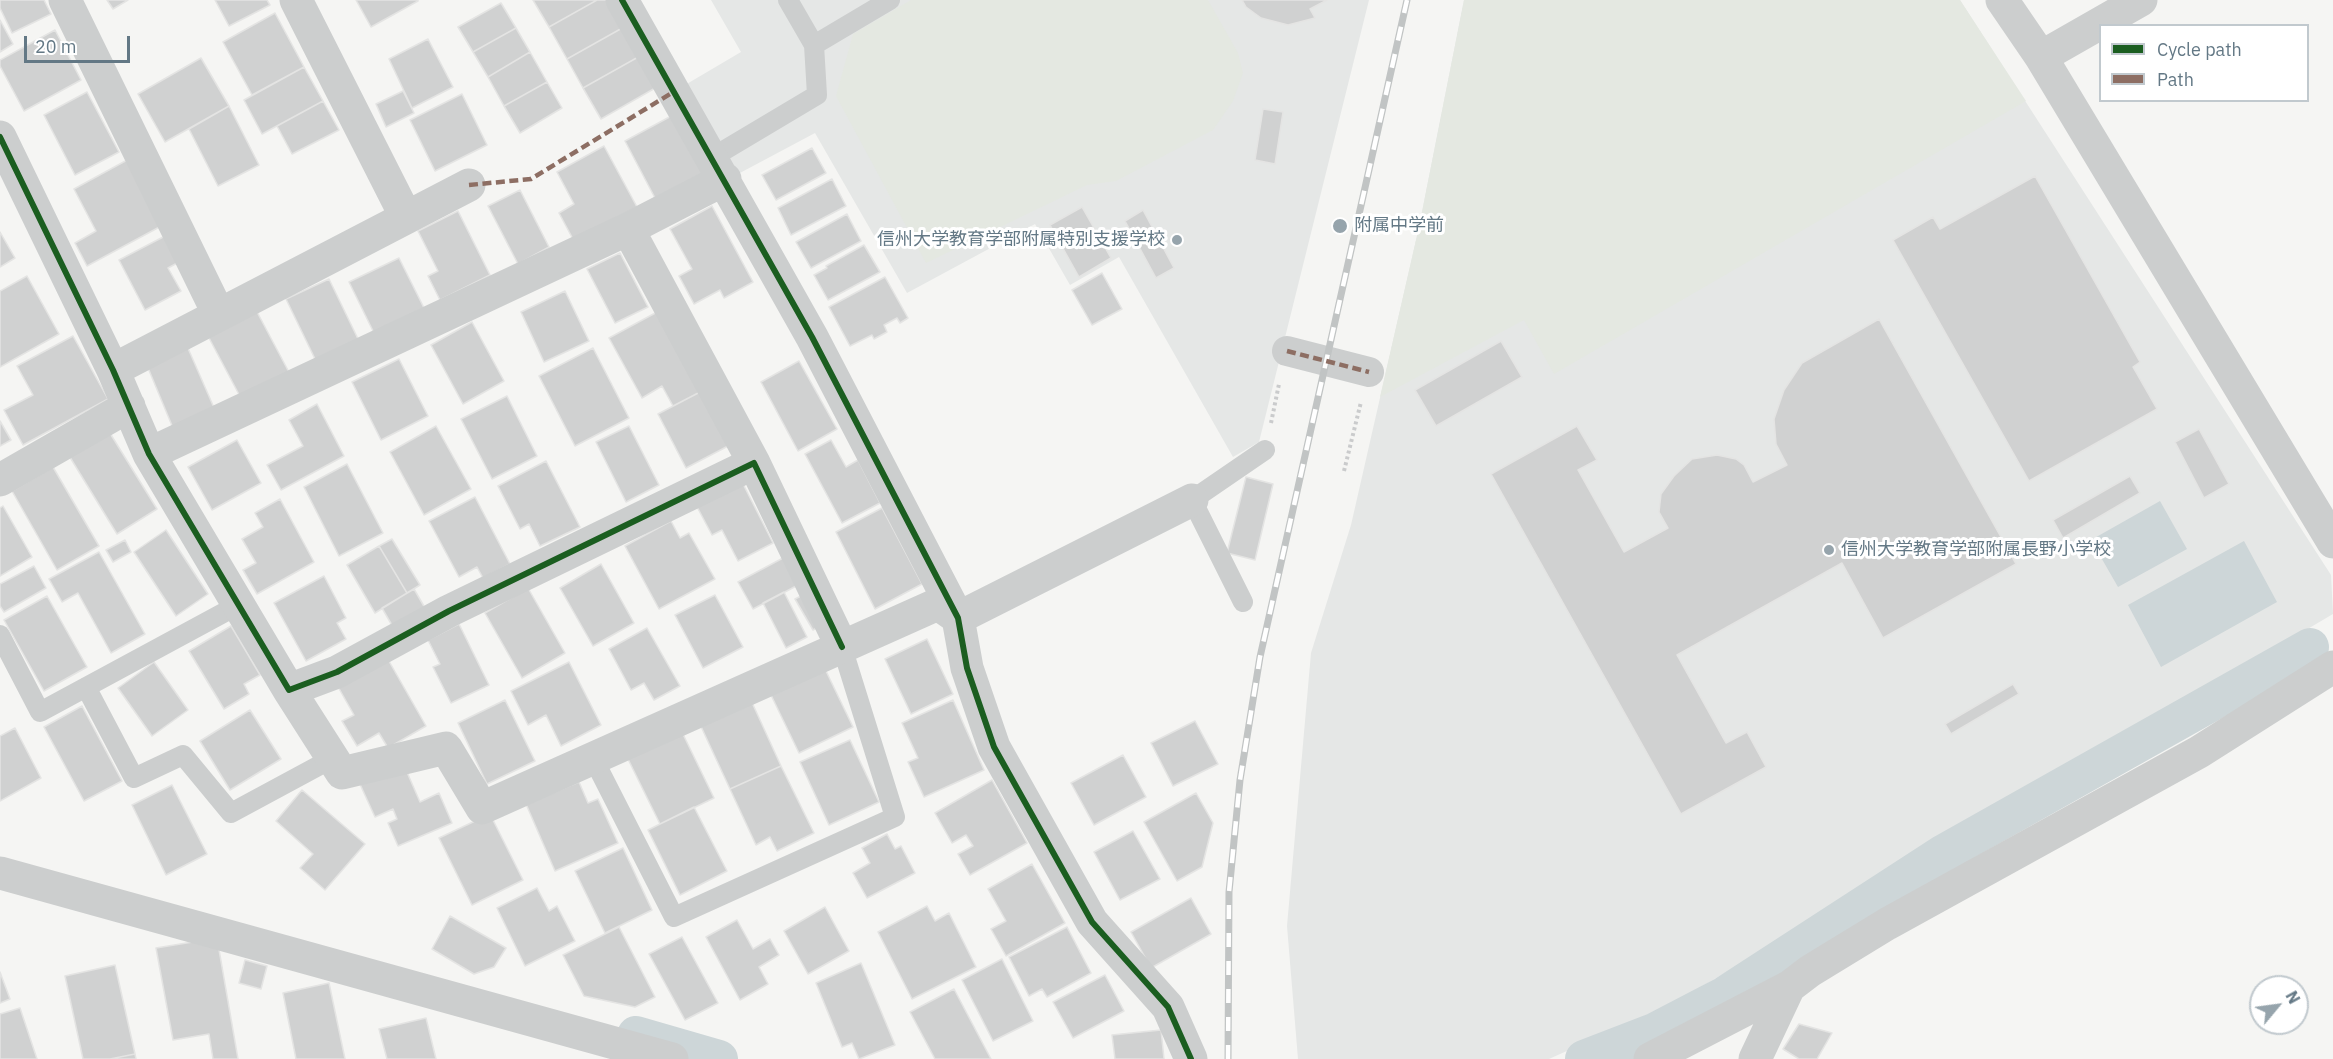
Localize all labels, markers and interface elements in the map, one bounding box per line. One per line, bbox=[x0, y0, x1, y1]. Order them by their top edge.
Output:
scale bar bbox=[27, 24, 134, 62]
legend bbox=[2099, 24, 2309, 102]
text: 20 m bbox=[35, 35, 77, 58]
text: Cycle path bbox=[2157, 38, 2242, 61]
text: Path bbox=[2157, 68, 2194, 91]
place label: 附属中学前 bbox=[1354, 215, 1444, 237]
marker: 附属中学前 bbox=[1331, 217, 1349, 235]
place label: 信州大学教育学部附属特別支援学校 bbox=[877, 229, 1165, 251]
marker: 信州大学教育学部附属特別支援学校 bbox=[1170, 233, 1184, 247]
place label: 信州大学教育学部附属長野小学校 bbox=[1841, 539, 2111, 561]
marker: 信州大学教育学部附属長野小学校 bbox=[1822, 543, 1836, 557]
north arrow bbox=[2249, 975, 2309, 1035]
text: N bbox=[2281, 987, 2305, 1007]

